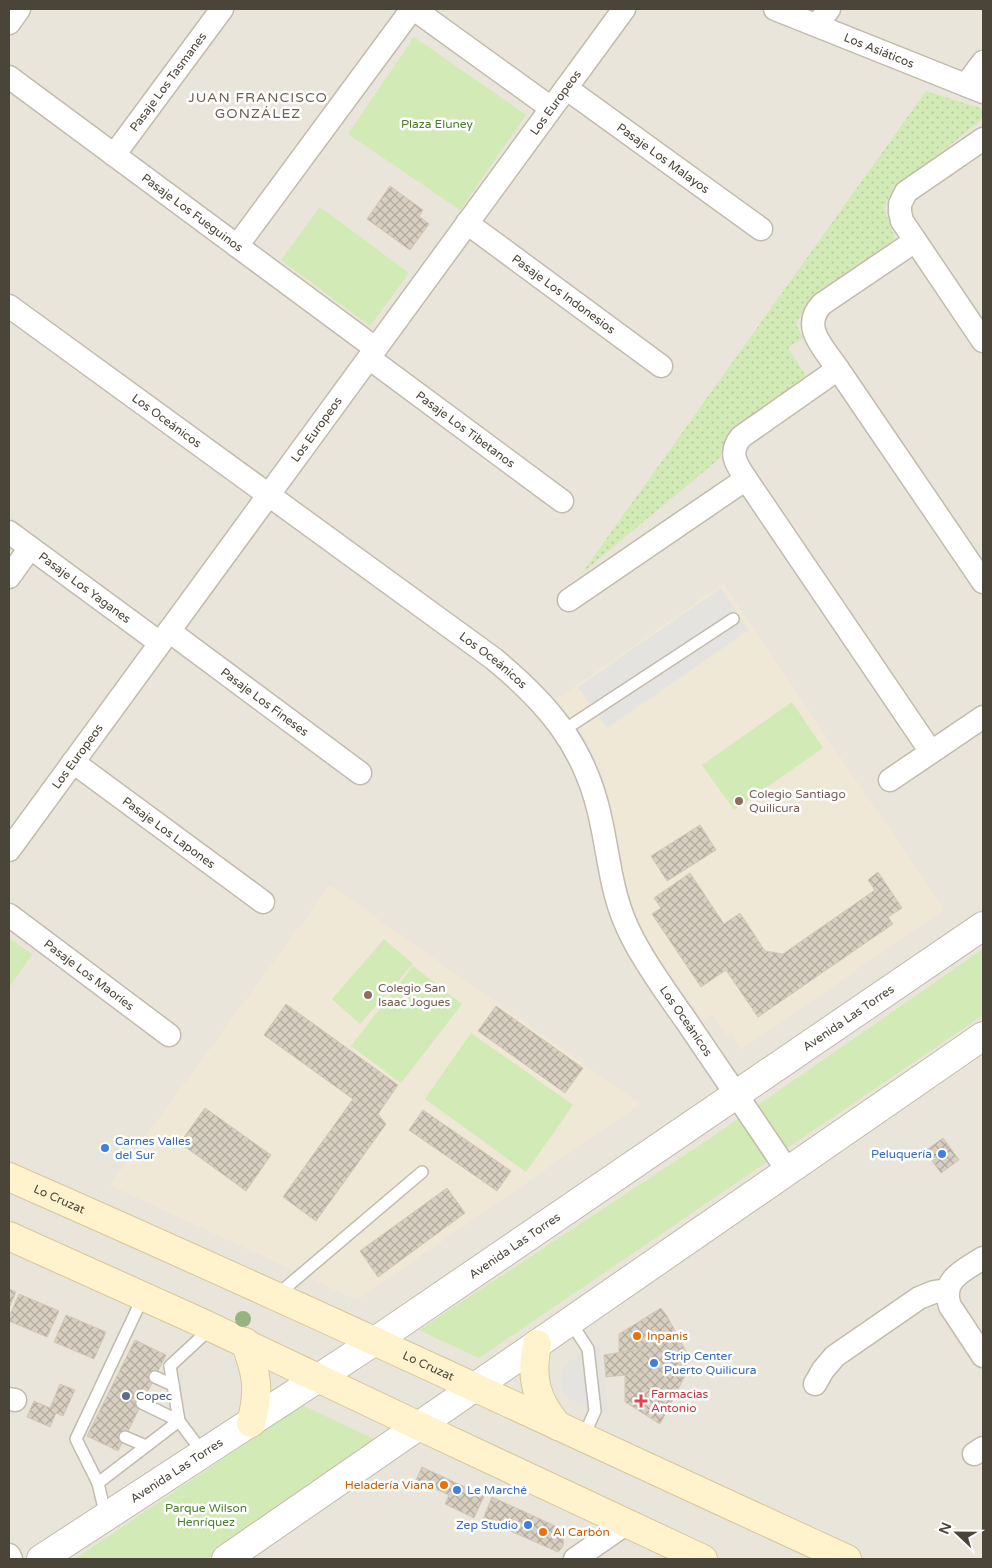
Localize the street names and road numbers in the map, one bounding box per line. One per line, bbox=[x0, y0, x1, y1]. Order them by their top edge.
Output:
street label: Pasaje Los Tasmanes bbox=[127, 29, 209, 134]
street label: Los Asiáticos bbox=[842, 30, 916, 71]
street label: Los Europeos bbox=[527, 67, 584, 138]
street label: Pasaje Los Malayos bbox=[614, 120, 712, 197]
street label: Pasaje Los Fueguinos bbox=[139, 171, 246, 255]
street label: Pasaje Los Indonesios bbox=[509, 252, 618, 337]
street label: Pasaje Los Tibetanos bbox=[413, 388, 518, 471]
street label: Los Oceánicos bbox=[129, 391, 204, 451]
street label: Los Europeos bbox=[288, 394, 345, 465]
street label: Pasaje Los Yaganes bbox=[36, 549, 134, 626]
street label: Los Oceánicos bbox=[457, 629, 530, 692]
street label: Pasaje Los Fineses bbox=[218, 665, 311, 739]
street label: Los Europeos bbox=[49, 721, 106, 792]
street label: Pasaje Los Lapones bbox=[120, 794, 218, 871]
street label: Pasaje Los Maoríes bbox=[41, 937, 137, 1013]
street label: Avenida Las Torres bbox=[800, 982, 897, 1054]
street label: Los Oceánicos bbox=[657, 983, 715, 1059]
street label: Lo Cruzat bbox=[31, 1182, 88, 1217]
street label: Avenida Las Torres bbox=[466, 1209, 563, 1282]
street label: Lo Cruzat bbox=[401, 1348, 457, 1384]
street label: Avenida Las Torres bbox=[128, 1435, 226, 1506]

